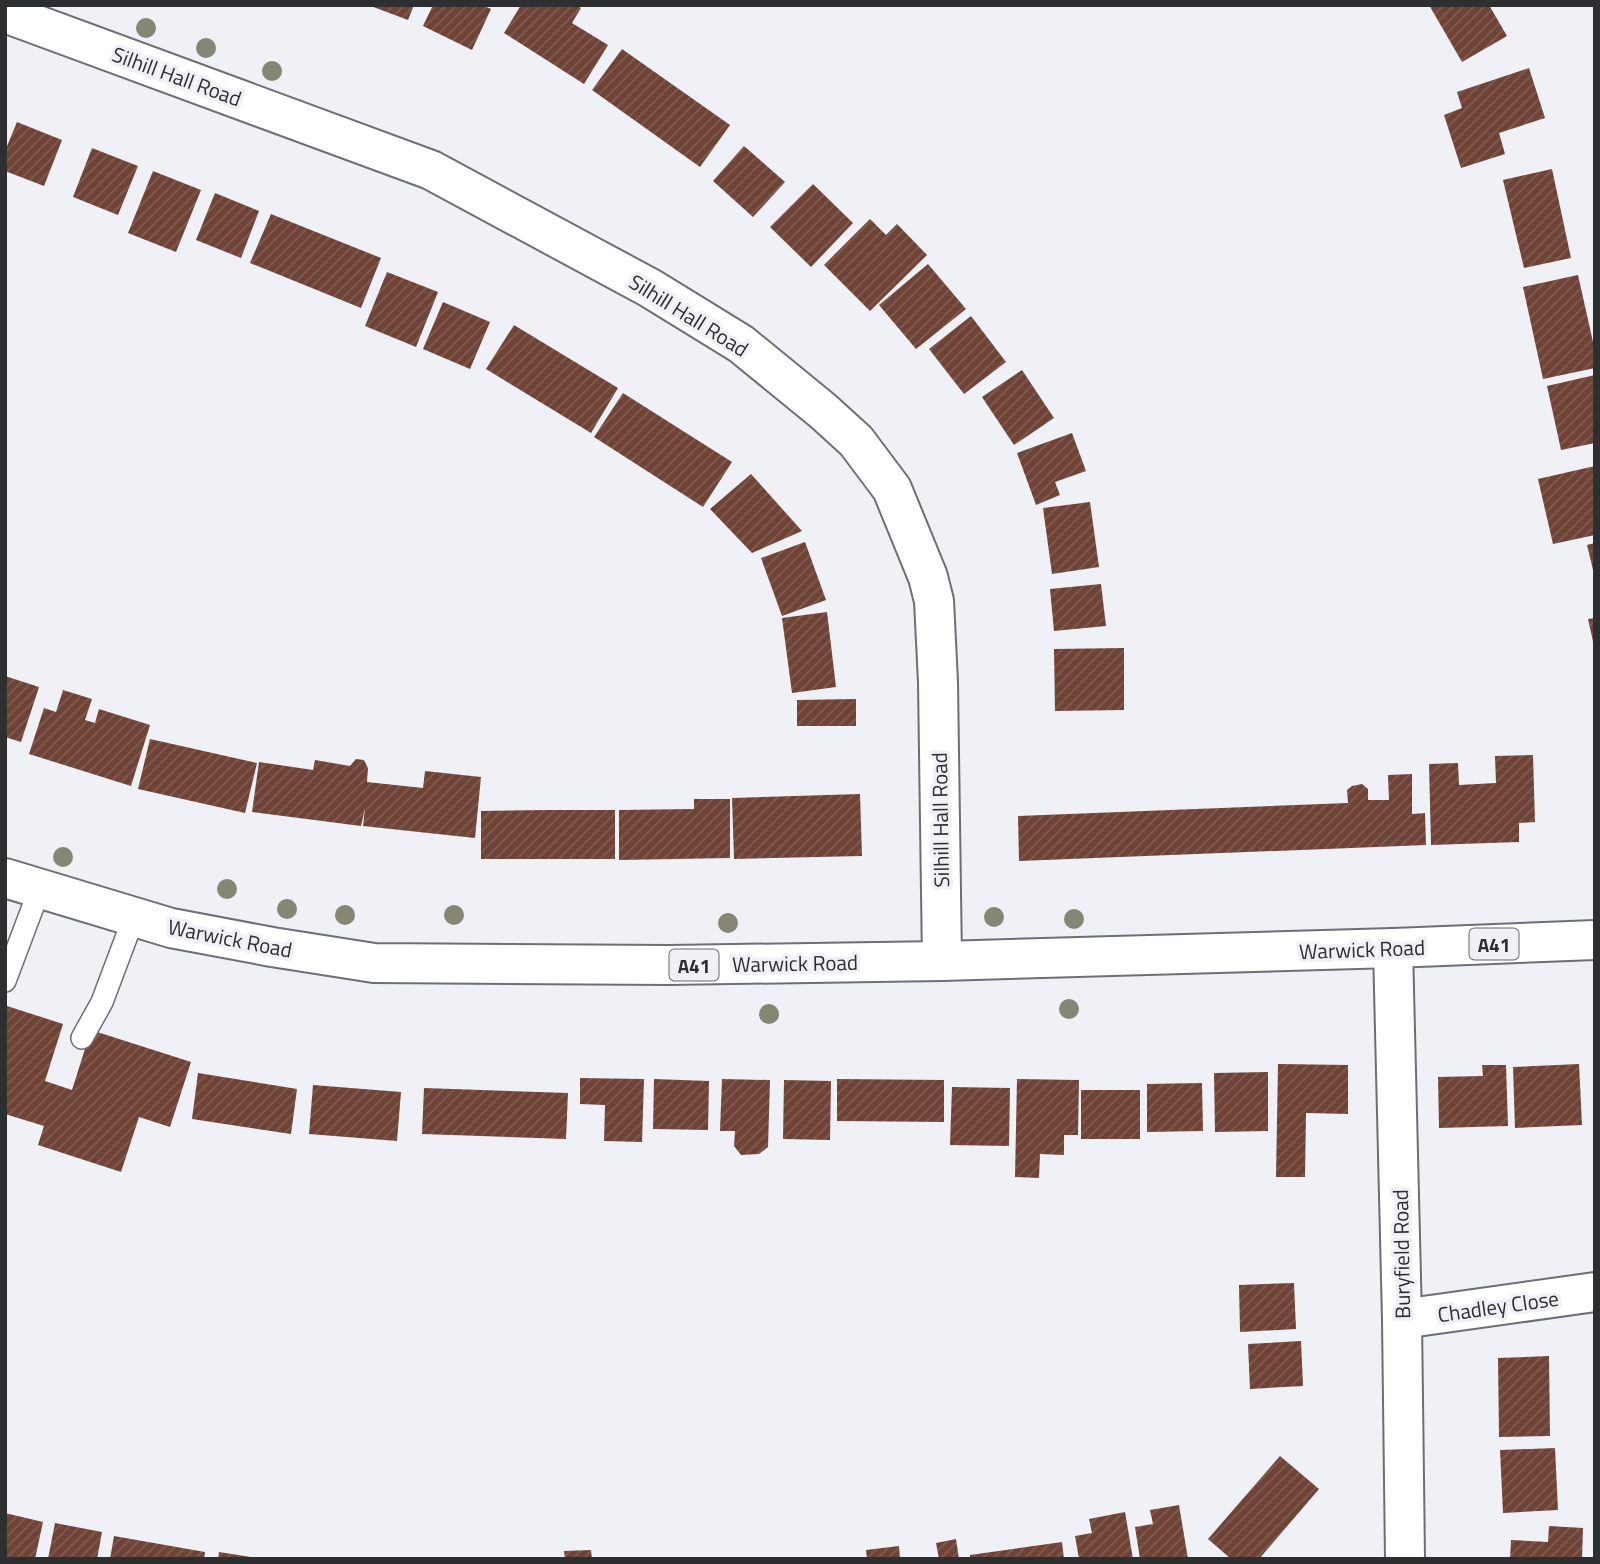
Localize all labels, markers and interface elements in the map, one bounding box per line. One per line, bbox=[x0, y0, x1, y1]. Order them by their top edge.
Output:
street label: Silhill Hall Road bbox=[108, 38, 246, 114]
street label: Silhill Hall Road bbox=[623, 266, 755, 364]
street label: Silhill Hall Road bbox=[923, 752, 957, 888]
street label: Warwick Road bbox=[165, 910, 295, 966]
road number: A41 bbox=[1470, 928, 1518, 960]
street label: Warwick Road bbox=[1298, 931, 1426, 967]
street label: Warwick Road bbox=[732, 946, 858, 980]
road number: A41 bbox=[670, 950, 718, 981]
street label: Buryfield Road bbox=[1384, 1189, 1418, 1319]
street label: Chadley Close bbox=[1435, 1282, 1561, 1330]

